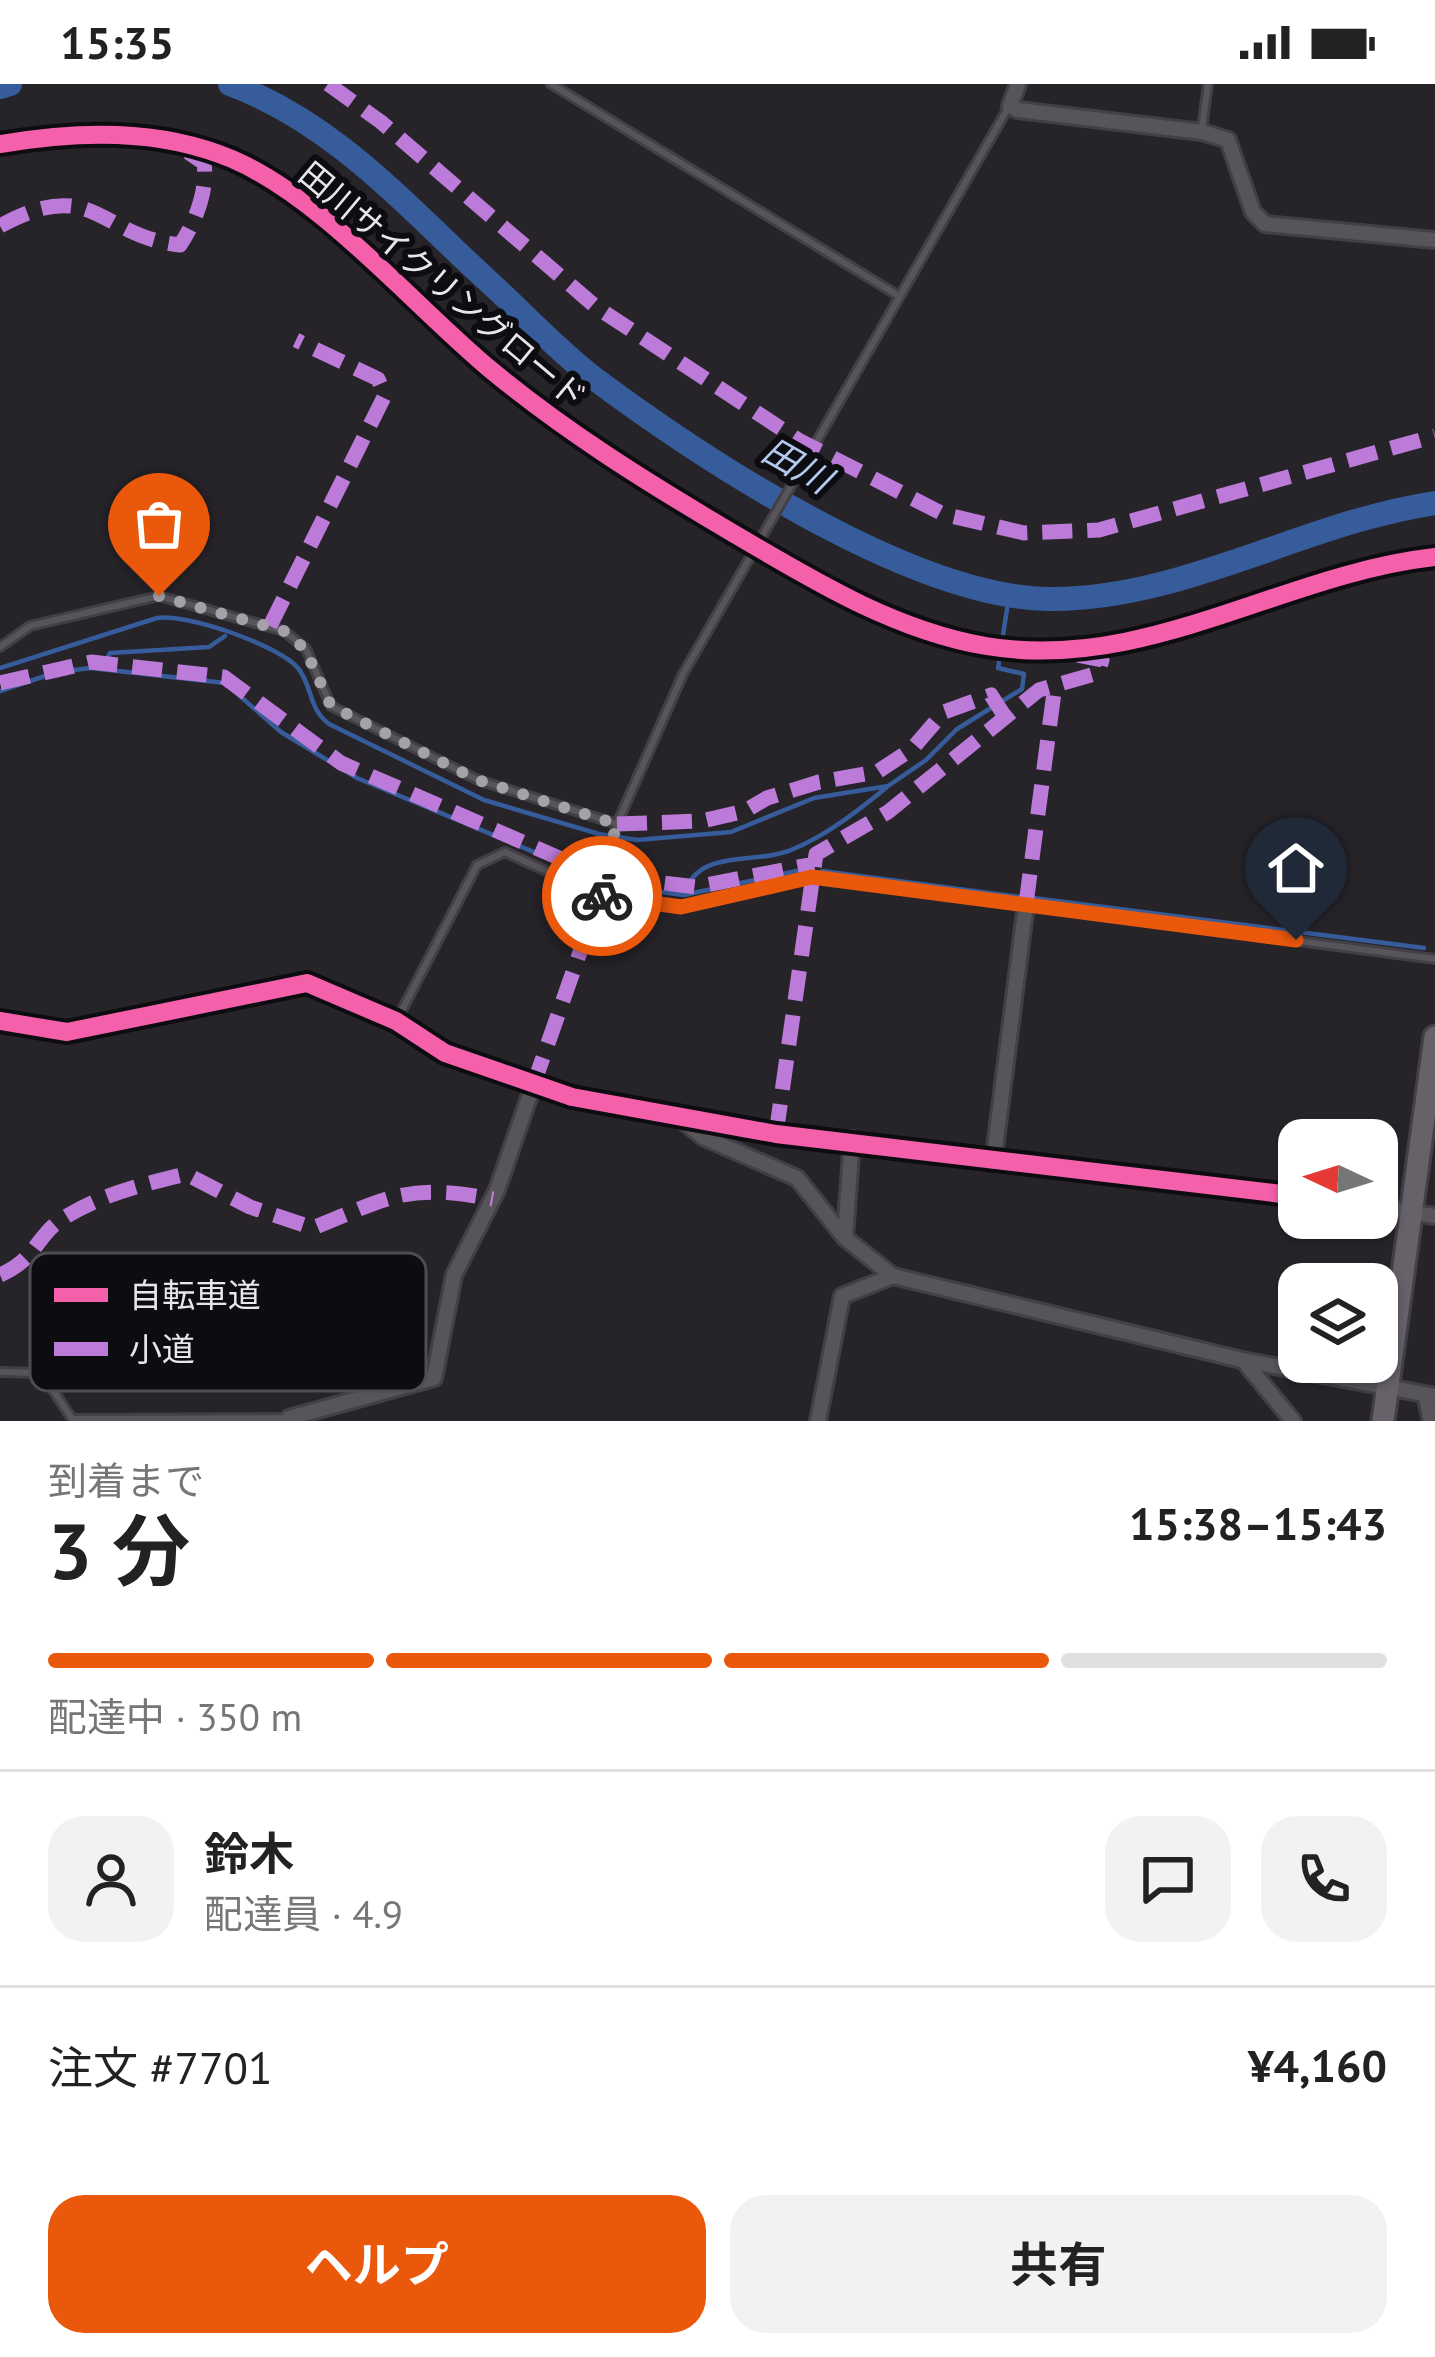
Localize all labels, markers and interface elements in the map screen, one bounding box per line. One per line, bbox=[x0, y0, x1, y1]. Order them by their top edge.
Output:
text: 15:35 bbox=[60, 13, 174, 71]
street label: 田川サイクリングロード bbox=[291, 152, 596, 418]
water label: 田川 bbox=[754, 426, 844, 505]
pin bbox=[108, 473, 210, 596]
icon: bag bbox=[126, 491, 192, 557]
pin bbox=[1245, 817, 1347, 940]
icon: home bbox=[1263, 835, 1329, 901]
courier bbox=[542, 836, 662, 956]
icon: bike bbox=[569, 863, 635, 929]
north arrow bbox=[1278, 1119, 1398, 1239]
map controls bbox=[1278, 1119, 1398, 1383]
legend bbox=[30, 1253, 426, 1391]
button: layers bbox=[1278, 1263, 1398, 1383]
text: 自転車道 bbox=[129, 1273, 261, 1316]
text: 小道 bbox=[129, 1327, 195, 1370]
text: 到着まで bbox=[48, 1455, 204, 1506]
text: 15:38–15:43 bbox=[1129, 1494, 1387, 1552]
text: 3 分 bbox=[48, 1500, 190, 1601]
text: 配達中 · 350 m bbox=[48, 1691, 302, 1742]
button: person bbox=[48, 1816, 174, 1942]
button: chat bbox=[1105, 1816, 1231, 1942]
button: phone bbox=[1261, 1816, 1387, 1942]
text: 鈴木 bbox=[204, 1824, 294, 1882]
text: 配達員 · 4.9 bbox=[204, 1888, 403, 1939]
text: ¥4,160 bbox=[1248, 2036, 1387, 2094]
text: 注文 #7701 bbox=[48, 2038, 273, 2096]
button: ヘルプ bbox=[48, 2195, 706, 2333]
button: 共有 bbox=[730, 2195, 1387, 2333]

